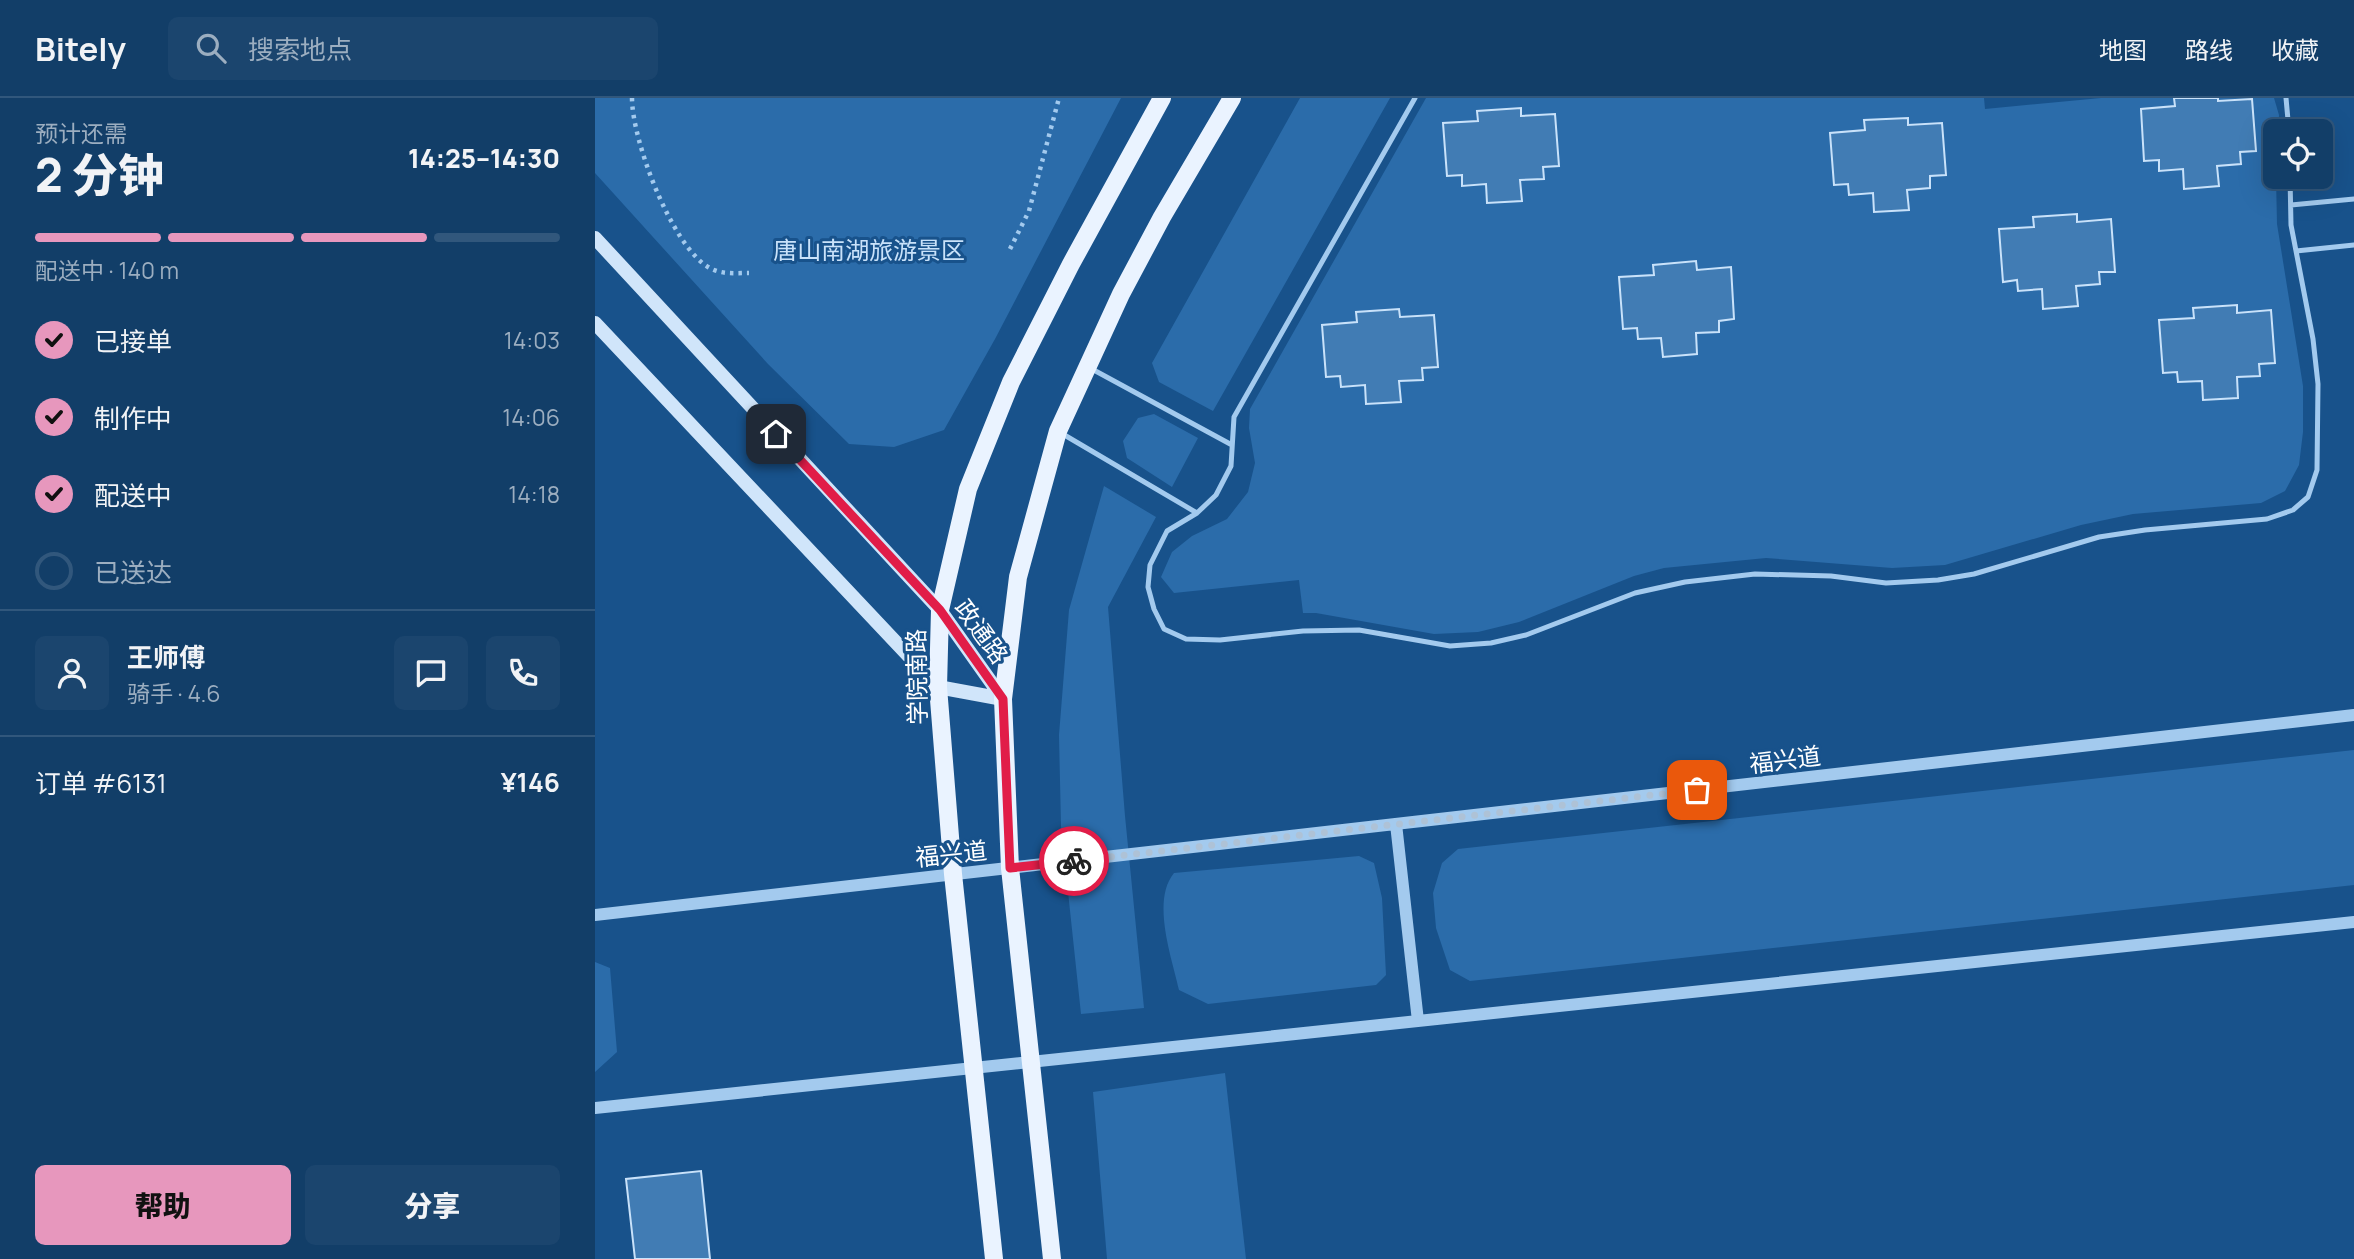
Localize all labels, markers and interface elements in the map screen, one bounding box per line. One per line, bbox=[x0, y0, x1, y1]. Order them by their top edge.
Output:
search box bbox=[168, 17, 658, 80]
text: Bitely bbox=[35, 26, 126, 71]
icon: search bbox=[192, 29, 230, 67]
text: 搜索地点 bbox=[248, 31, 352, 67]
text: 地图 bbox=[2099, 33, 2147, 66]
text: 路线 bbox=[2185, 33, 2233, 66]
text: 收藏 bbox=[2271, 33, 2319, 66]
text: 预计还需 bbox=[35, 117, 127, 149]
map controls bbox=[2263, 119, 2333, 189]
button: locate bbox=[2263, 119, 2333, 189]
text: 14:25–14:30 bbox=[408, 140, 560, 176]
text: 2 分钟 bbox=[35, 143, 164, 206]
park label: 唐山南湖旅游景区 bbox=[773, 233, 965, 266]
text: 配送中 · 140 m bbox=[35, 254, 179, 286]
icon: check bbox=[35, 321, 73, 359]
text: 已接单 bbox=[94, 323, 172, 359]
text: 14:03 bbox=[504, 324, 560, 356]
icon: check bbox=[35, 398, 73, 436]
text: 制作中 bbox=[94, 400, 172, 436]
text: 14:06 bbox=[502, 401, 560, 433]
pin bbox=[746, 404, 806, 464]
icon: home bbox=[757, 415, 795, 453]
icon: check bbox=[35, 475, 73, 513]
text: 配送中 bbox=[94, 477, 172, 513]
text: 14:18 bbox=[508, 478, 560, 510]
text: 已送达 bbox=[94, 554, 172, 590]
street label: 政通路 bbox=[947, 592, 1017, 670]
street label: 学院南路 bbox=[899, 629, 933, 725]
button: person bbox=[35, 636, 109, 710]
button: chat bbox=[394, 636, 468, 710]
button: phone bbox=[486, 636, 560, 710]
text: 王师傅 bbox=[127, 639, 205, 675]
text: 骑手 · 4.6 bbox=[127, 677, 221, 709]
street label: 福兴道 bbox=[1747, 738, 1823, 780]
pin bbox=[1667, 760, 1727, 820]
text: ¥146 bbox=[501, 764, 560, 800]
text: 订单 #6131 bbox=[35, 765, 167, 801]
icon: bag bbox=[1678, 771, 1716, 809]
courier bbox=[1039, 826, 1109, 896]
street label: 福兴道 bbox=[913, 833, 989, 873]
icon: bike bbox=[1055, 842, 1093, 880]
button: 帮助 bbox=[35, 1165, 291, 1245]
button: 分享 bbox=[305, 1165, 560, 1245]

